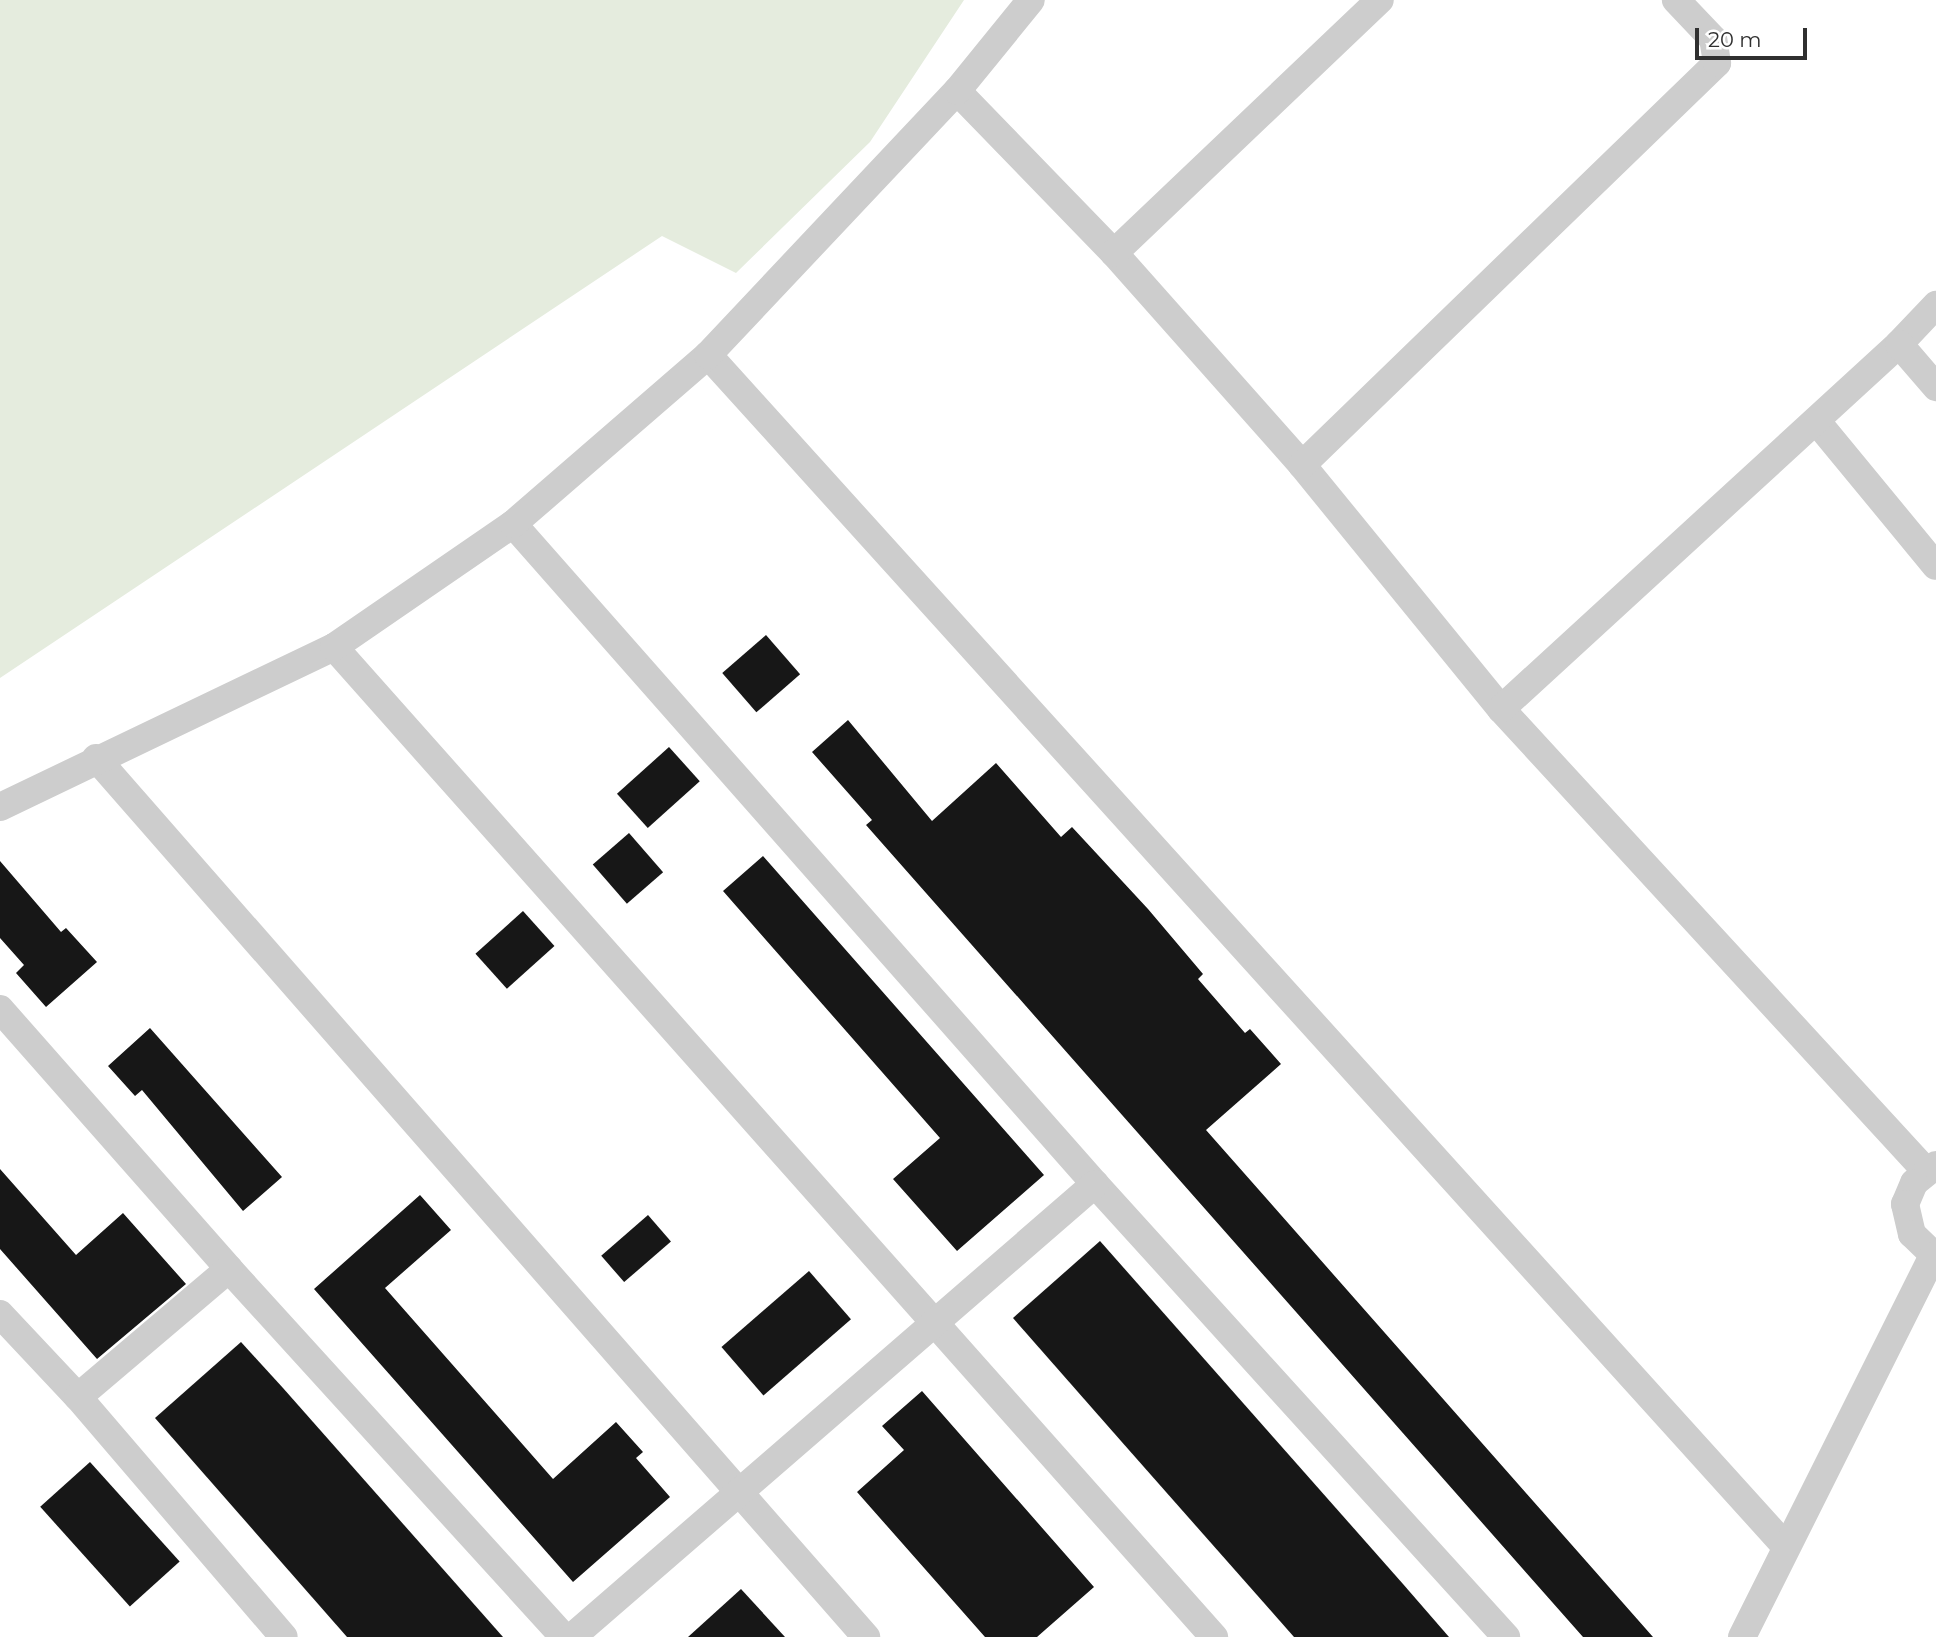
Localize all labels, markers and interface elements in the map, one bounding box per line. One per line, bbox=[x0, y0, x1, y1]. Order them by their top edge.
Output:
scale bar bbox=[1698, 14, 1810, 58]
text: 20 m bbox=[1708, 27, 1762, 52]

